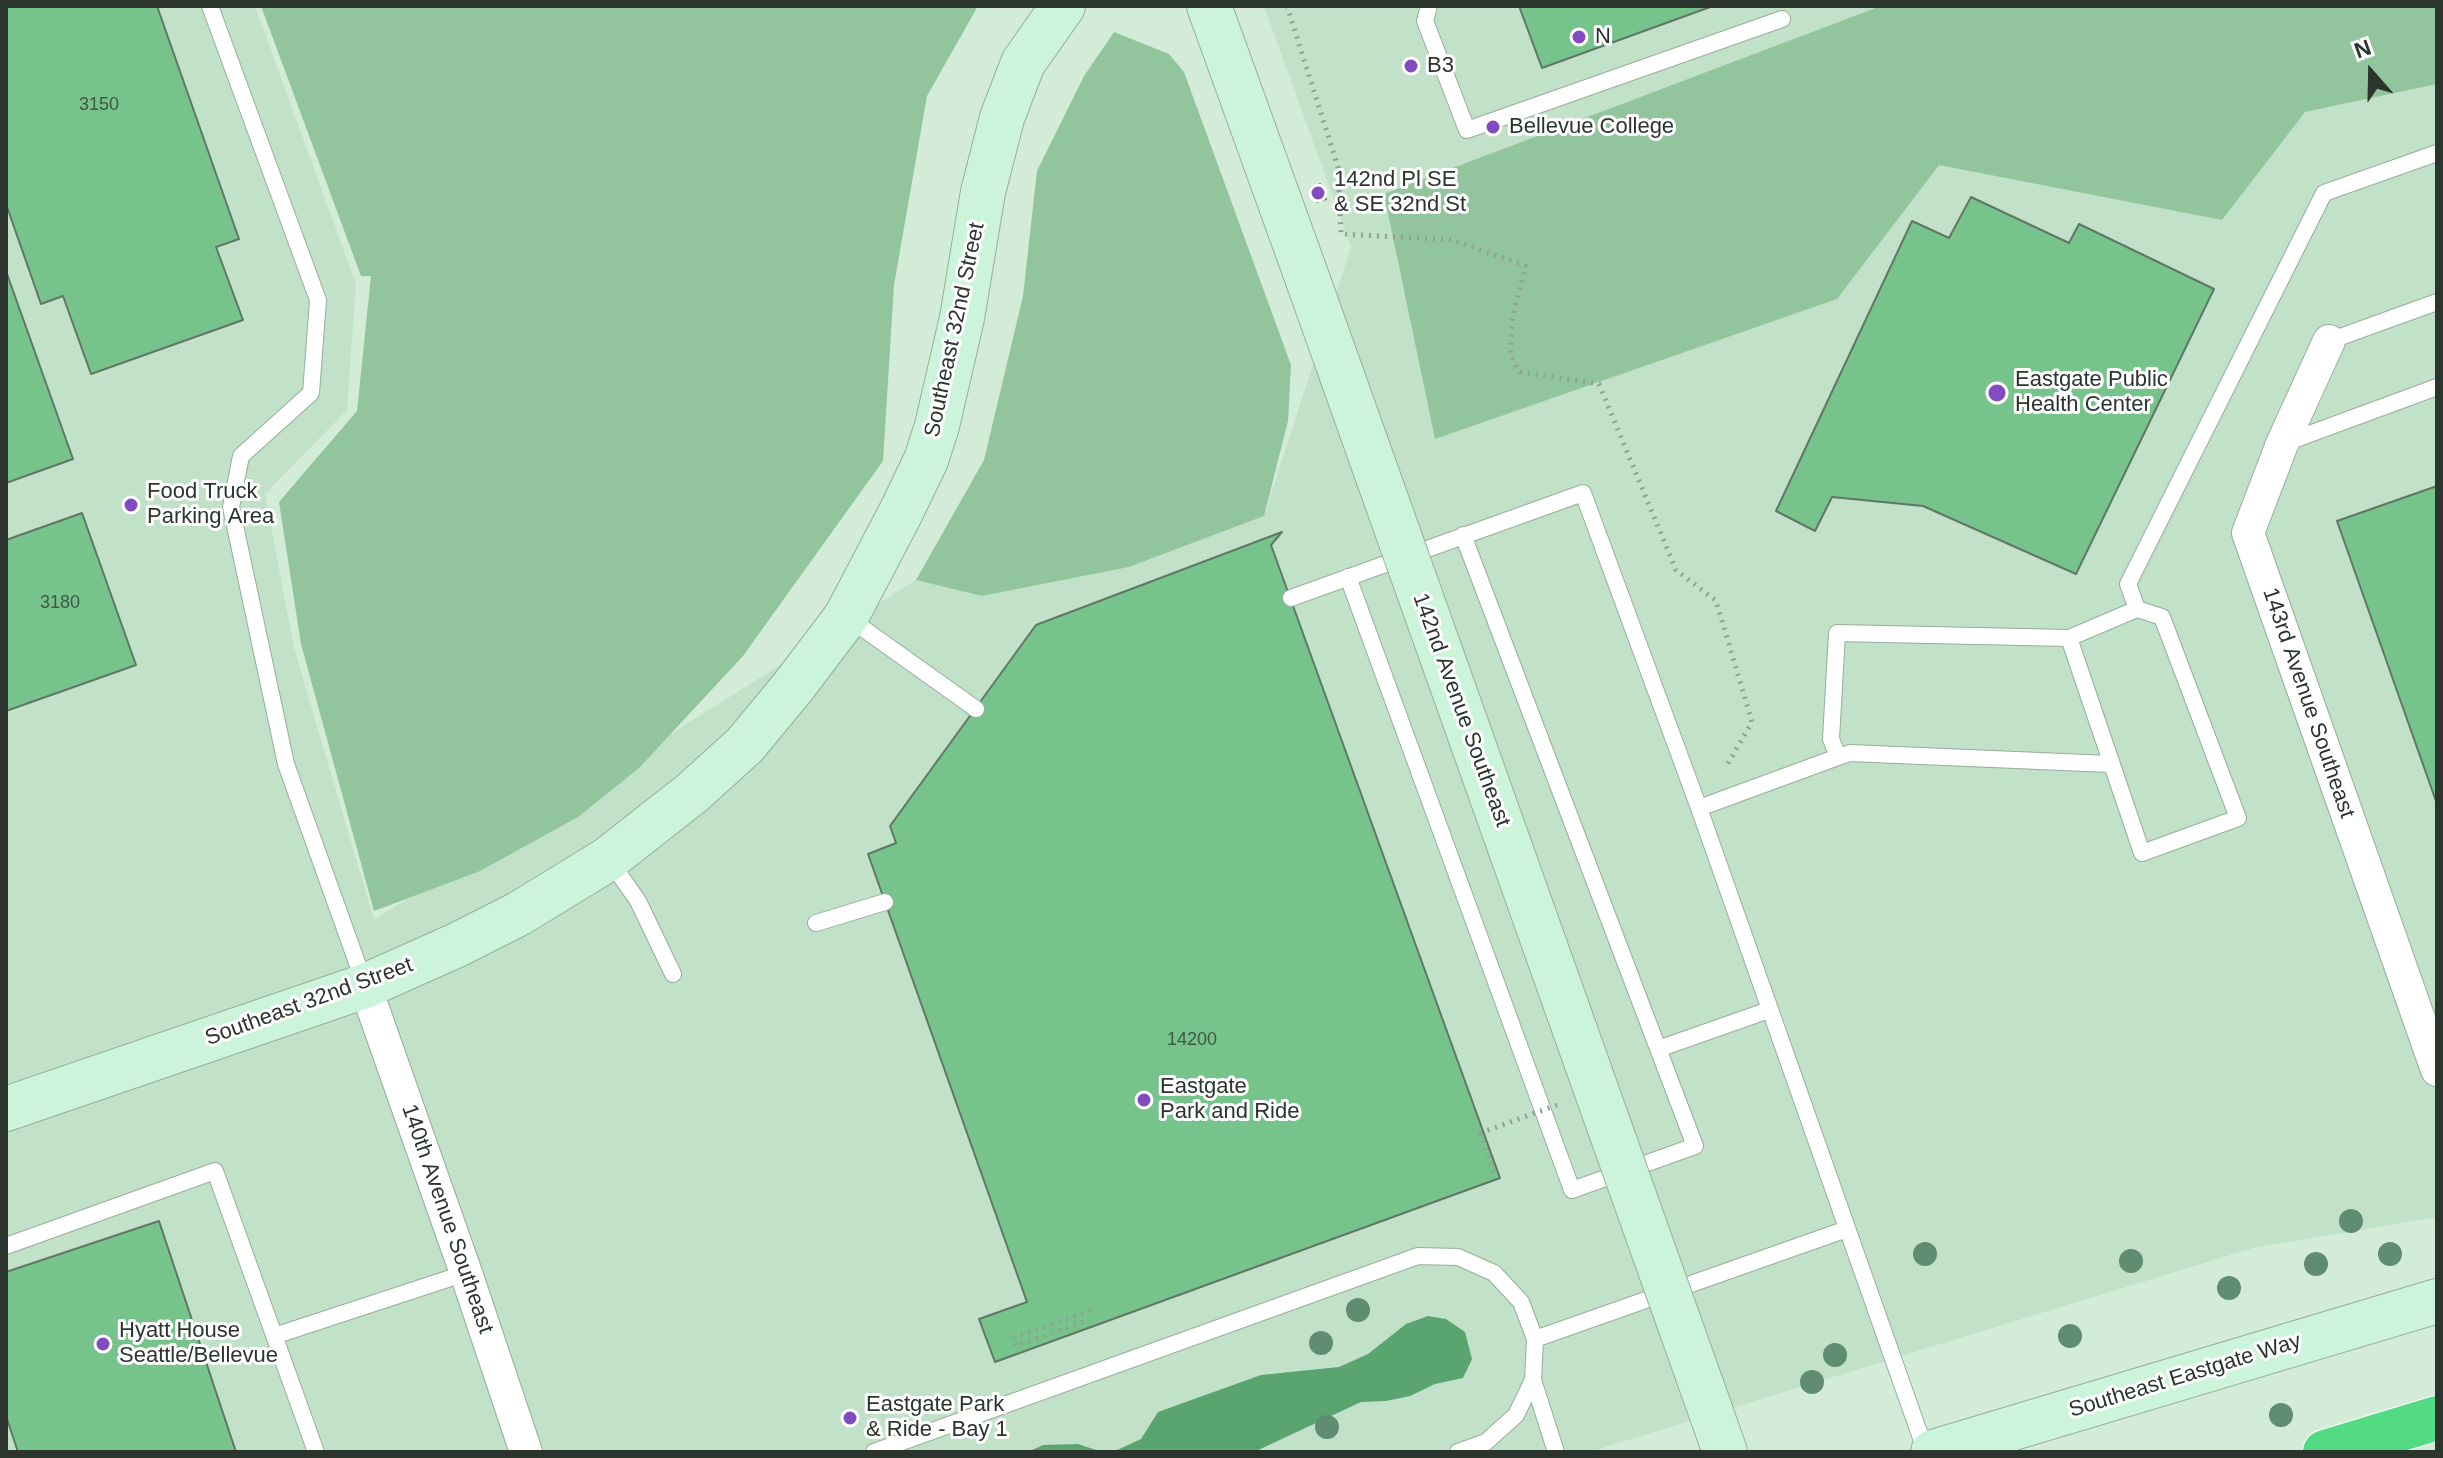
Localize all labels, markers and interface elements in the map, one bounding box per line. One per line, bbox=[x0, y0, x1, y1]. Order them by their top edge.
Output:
place label: N bbox=[1595, 24, 1611, 50]
marker: N bbox=[1570, 28, 1588, 46]
north arrow bbox=[2331, 32, 2411, 112]
text: N bbox=[2351, 35, 2374, 63]
place label: B3 bbox=[1427, 53, 1454, 79]
marker: B3 bbox=[1402, 57, 1420, 75]
house number: 3150 bbox=[79, 94, 119, 116]
place label: Bellevue College bbox=[1509, 114, 1674, 140]
marker: Bellevue College bbox=[1484, 118, 1502, 136]
place label: 142nd Pl SE & SE 32nd St bbox=[1334, 167, 1466, 218]
marker: 142nd Pl SE & SE 32nd St bbox=[1309, 184, 1327, 202]
street label: Southeast 32nd Street bbox=[919, 220, 991, 440]
place label: Eastgate Public Health Center bbox=[2015, 367, 2168, 418]
marker: Eastgate Public Health Center bbox=[1986, 382, 2008, 404]
place label: Food Truck Parking Area bbox=[147, 479, 274, 530]
marker: Food Truck Parking Area bbox=[122, 496, 140, 514]
street label: 143rd Avenue Southeast bbox=[2256, 584, 2360, 822]
street label: 142nd Avenue Southeast bbox=[1406, 590, 1516, 830]
house number: 3180 bbox=[40, 592, 80, 614]
street label: Southeast 32nd Street bbox=[202, 952, 416, 1052]
house number: 14200 bbox=[1167, 1029, 1217, 1051]
place label: Eastgate Park and Ride bbox=[1160, 1074, 1299, 1126]
marker: Eastgate Park and Ride bbox=[1135, 1091, 1153, 1109]
street label: 140th Avenue Southeast bbox=[395, 1101, 499, 1337]
place label: Hyatt House Seattle/Bellevue bbox=[119, 1318, 278, 1370]
street label: Southeast Eastgate Way bbox=[2066, 1328, 2304, 1424]
marker: Hyatt House Seattle/Bellevue bbox=[94, 1335, 112, 1353]
place label: Eastgate Park & Ride - Bay 1 bbox=[866, 1392, 1008, 1444]
marker: Eastgate Park & Ride - Bay 1 bbox=[841, 1409, 859, 1427]

